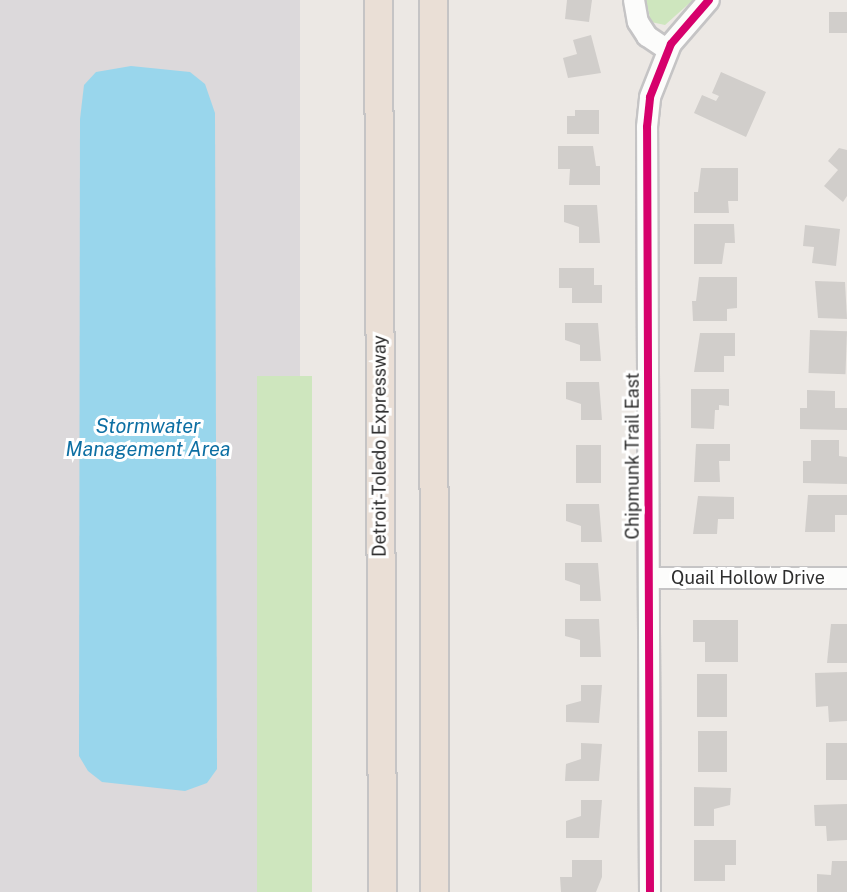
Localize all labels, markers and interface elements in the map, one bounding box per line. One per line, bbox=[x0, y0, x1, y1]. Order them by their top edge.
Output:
street label: Detroit-Toledo Expressway bbox=[369, 335, 391, 557]
street label: Chipmunk Trail East bbox=[622, 372, 644, 540]
water label: Stormwater Management Area bbox=[66, 414, 230, 461]
street label: Quail Hollow Drive bbox=[671, 567, 825, 589]

